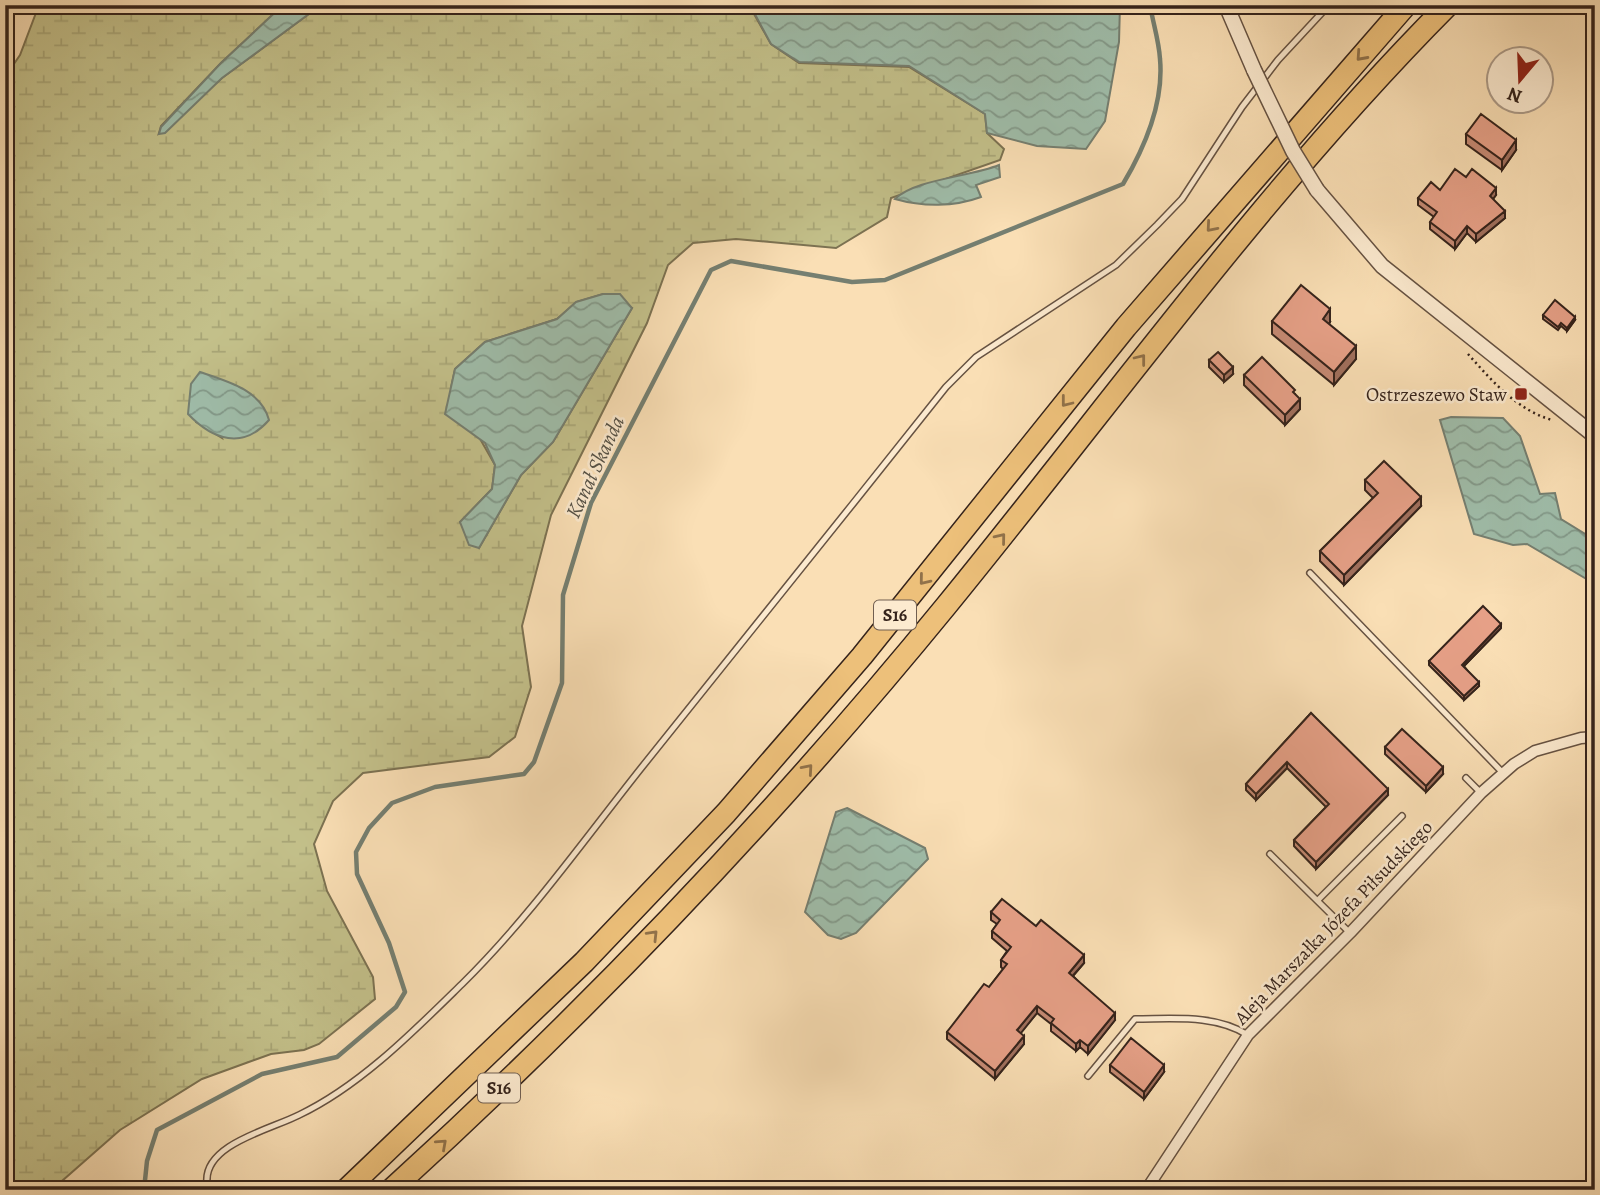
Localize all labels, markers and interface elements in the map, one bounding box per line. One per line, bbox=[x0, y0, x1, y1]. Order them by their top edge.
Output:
north arrow bbox=[1484, 46, 1554, 116]
one-way arrow bbox=[1356, 48, 1369, 61]
text: N bbox=[1504, 81, 1526, 110]
one-way arrow bbox=[1207, 219, 1219, 232]
one-way arrow bbox=[1133, 354, 1146, 366]
place label: Ostrzeszewo Staw bbox=[1366, 382, 1508, 408]
marker: Ostrzeszewo Staw bbox=[1513, 386, 1529, 402]
one-way arrow bbox=[1061, 395, 1074, 407]
water label: Kanał Skanda bbox=[559, 411, 631, 523]
one-way arrow bbox=[993, 534, 1006, 546]
one-way arrow bbox=[919, 573, 932, 585]
road number: S16 bbox=[874, 600, 916, 630]
one-way arrow bbox=[800, 764, 812, 777]
street label: Aleja Marszałka Józefa Piłsudskiego bbox=[1228, 815, 1439, 1031]
one-way arrow bbox=[645, 930, 658, 943]
road number: S16 bbox=[478, 1073, 520, 1102]
one-way arrow bbox=[434, 1140, 447, 1152]

